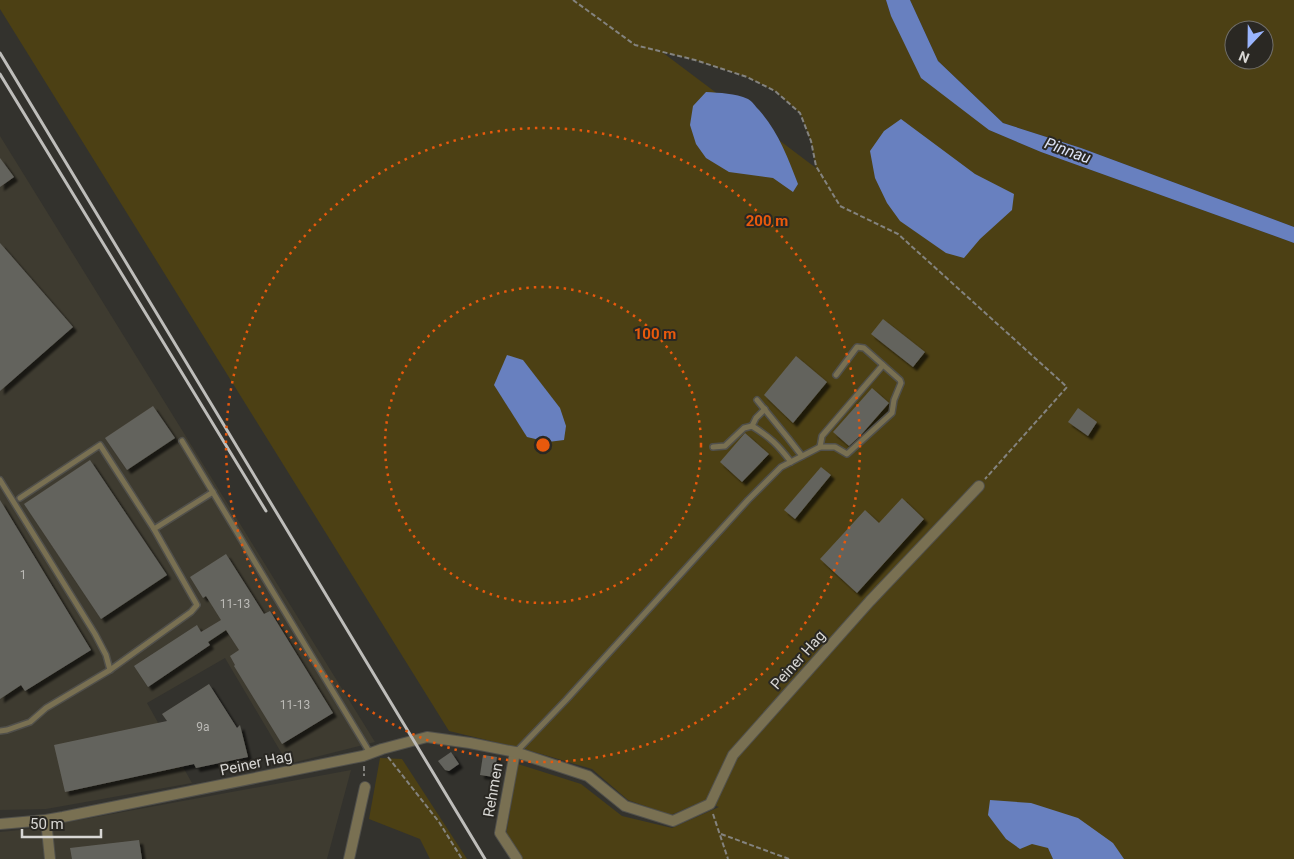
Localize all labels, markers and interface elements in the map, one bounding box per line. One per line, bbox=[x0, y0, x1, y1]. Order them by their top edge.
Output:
north arrow bbox=[1224, 20, 1274, 70]
text: N bbox=[1237, 48, 1252, 66]
water label: Pinnau bbox=[1042, 133, 1094, 168]
text: 200 m bbox=[746, 212, 788, 230]
text: 100 m bbox=[634, 325, 676, 343]
centre of rings bbox=[534, 436, 552, 454]
house number: 1 bbox=[20, 568, 26, 582]
house number: 11-13 bbox=[220, 597, 250, 611]
street label: Peiner Hag bbox=[767, 627, 829, 693]
house number: 11-13 bbox=[280, 698, 310, 712]
house number: 9a bbox=[196, 720, 210, 734]
street label: Peiner Hag bbox=[218, 747, 294, 779]
street label: Rehmen bbox=[479, 761, 507, 819]
scale bar bbox=[22, 806, 101, 838]
text: 50 m bbox=[30, 815, 64, 833]

